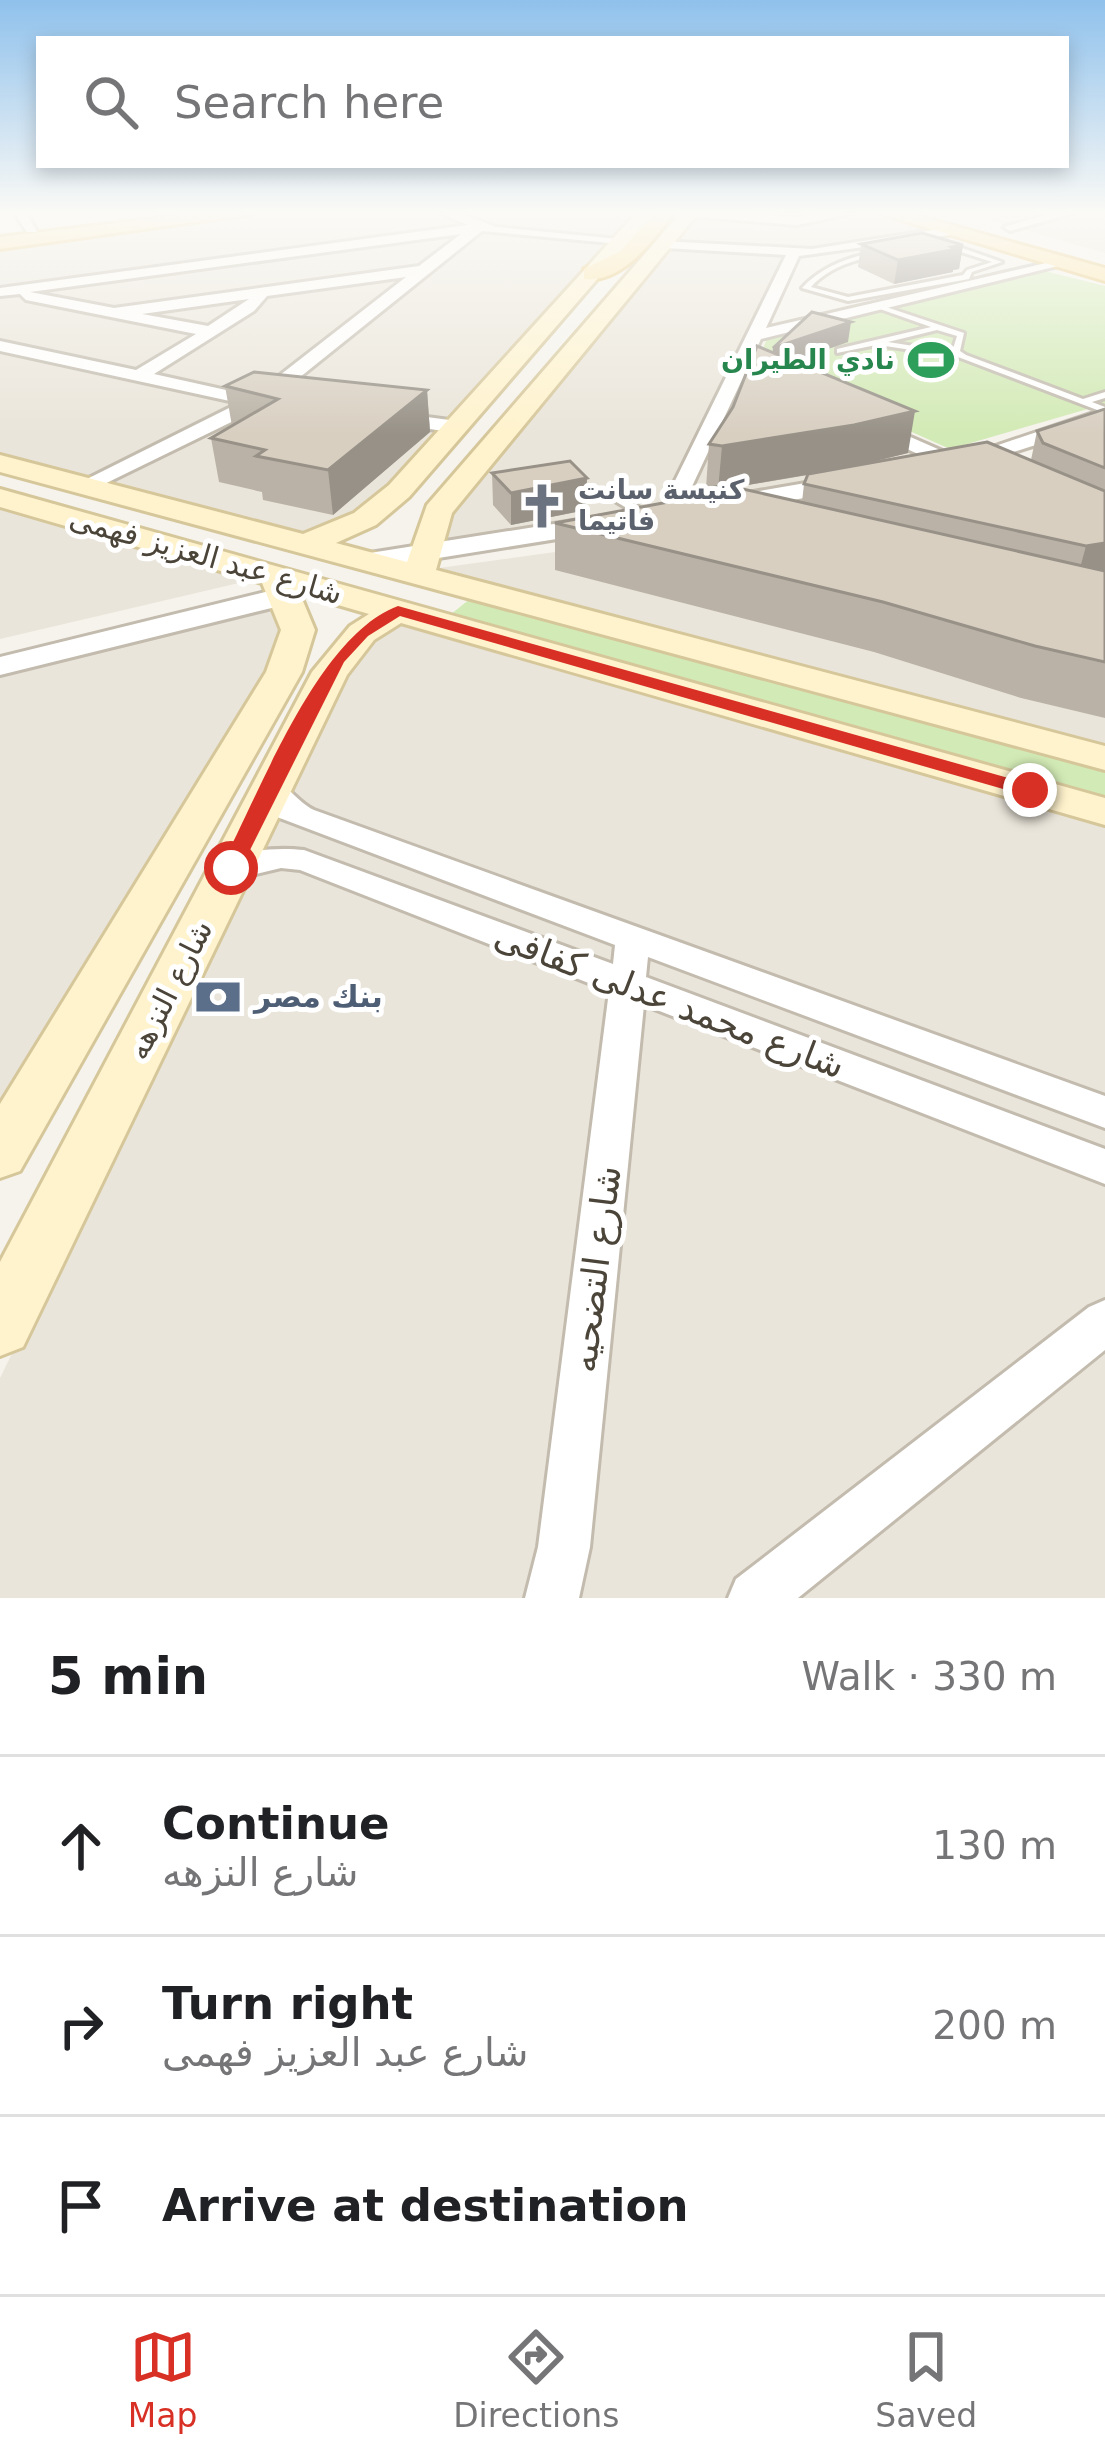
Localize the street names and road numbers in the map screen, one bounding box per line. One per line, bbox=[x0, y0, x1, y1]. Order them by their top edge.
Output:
street label: شارع عبد العزيز فهمى bbox=[66, 500, 346, 612]
street label: شارع النزهه bbox=[120, 914, 219, 1065]
street label: شارع محمد عدلى كفافى bbox=[489, 915, 851, 1087]
street label: شارع التضحيه bbox=[562, 1163, 630, 1375]

